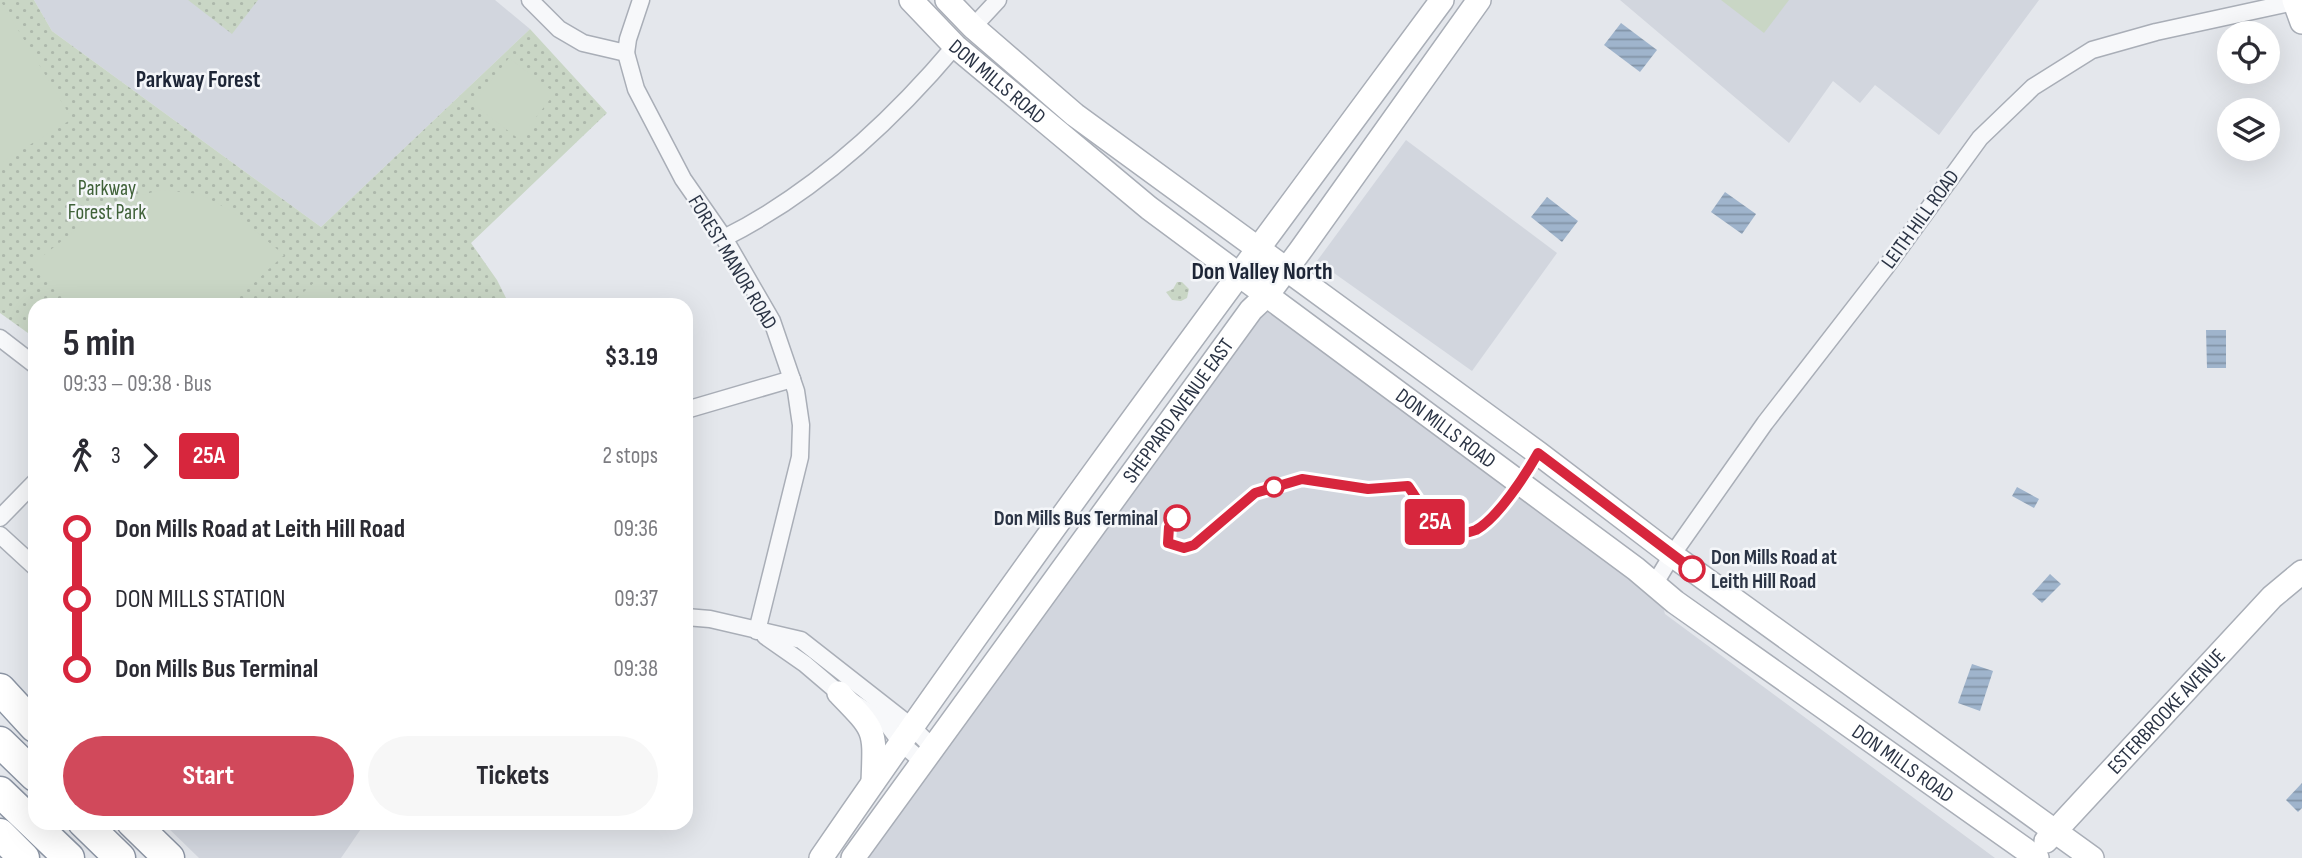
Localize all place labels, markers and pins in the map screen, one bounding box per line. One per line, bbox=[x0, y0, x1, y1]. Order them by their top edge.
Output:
unlabelled marker bbox=[1264, 477, 1284, 497]
marker: Don Mills Bus Terminal bbox=[1164, 505, 1190, 531]
place label: Don Mills Bus Terminal bbox=[994, 506, 1158, 531]
place label: Don Mills Road at Leith Hill Road bbox=[1711, 545, 1837, 594]
marker: Don Mills Road at Leith Hill Road bbox=[1679, 556, 1705, 582]

